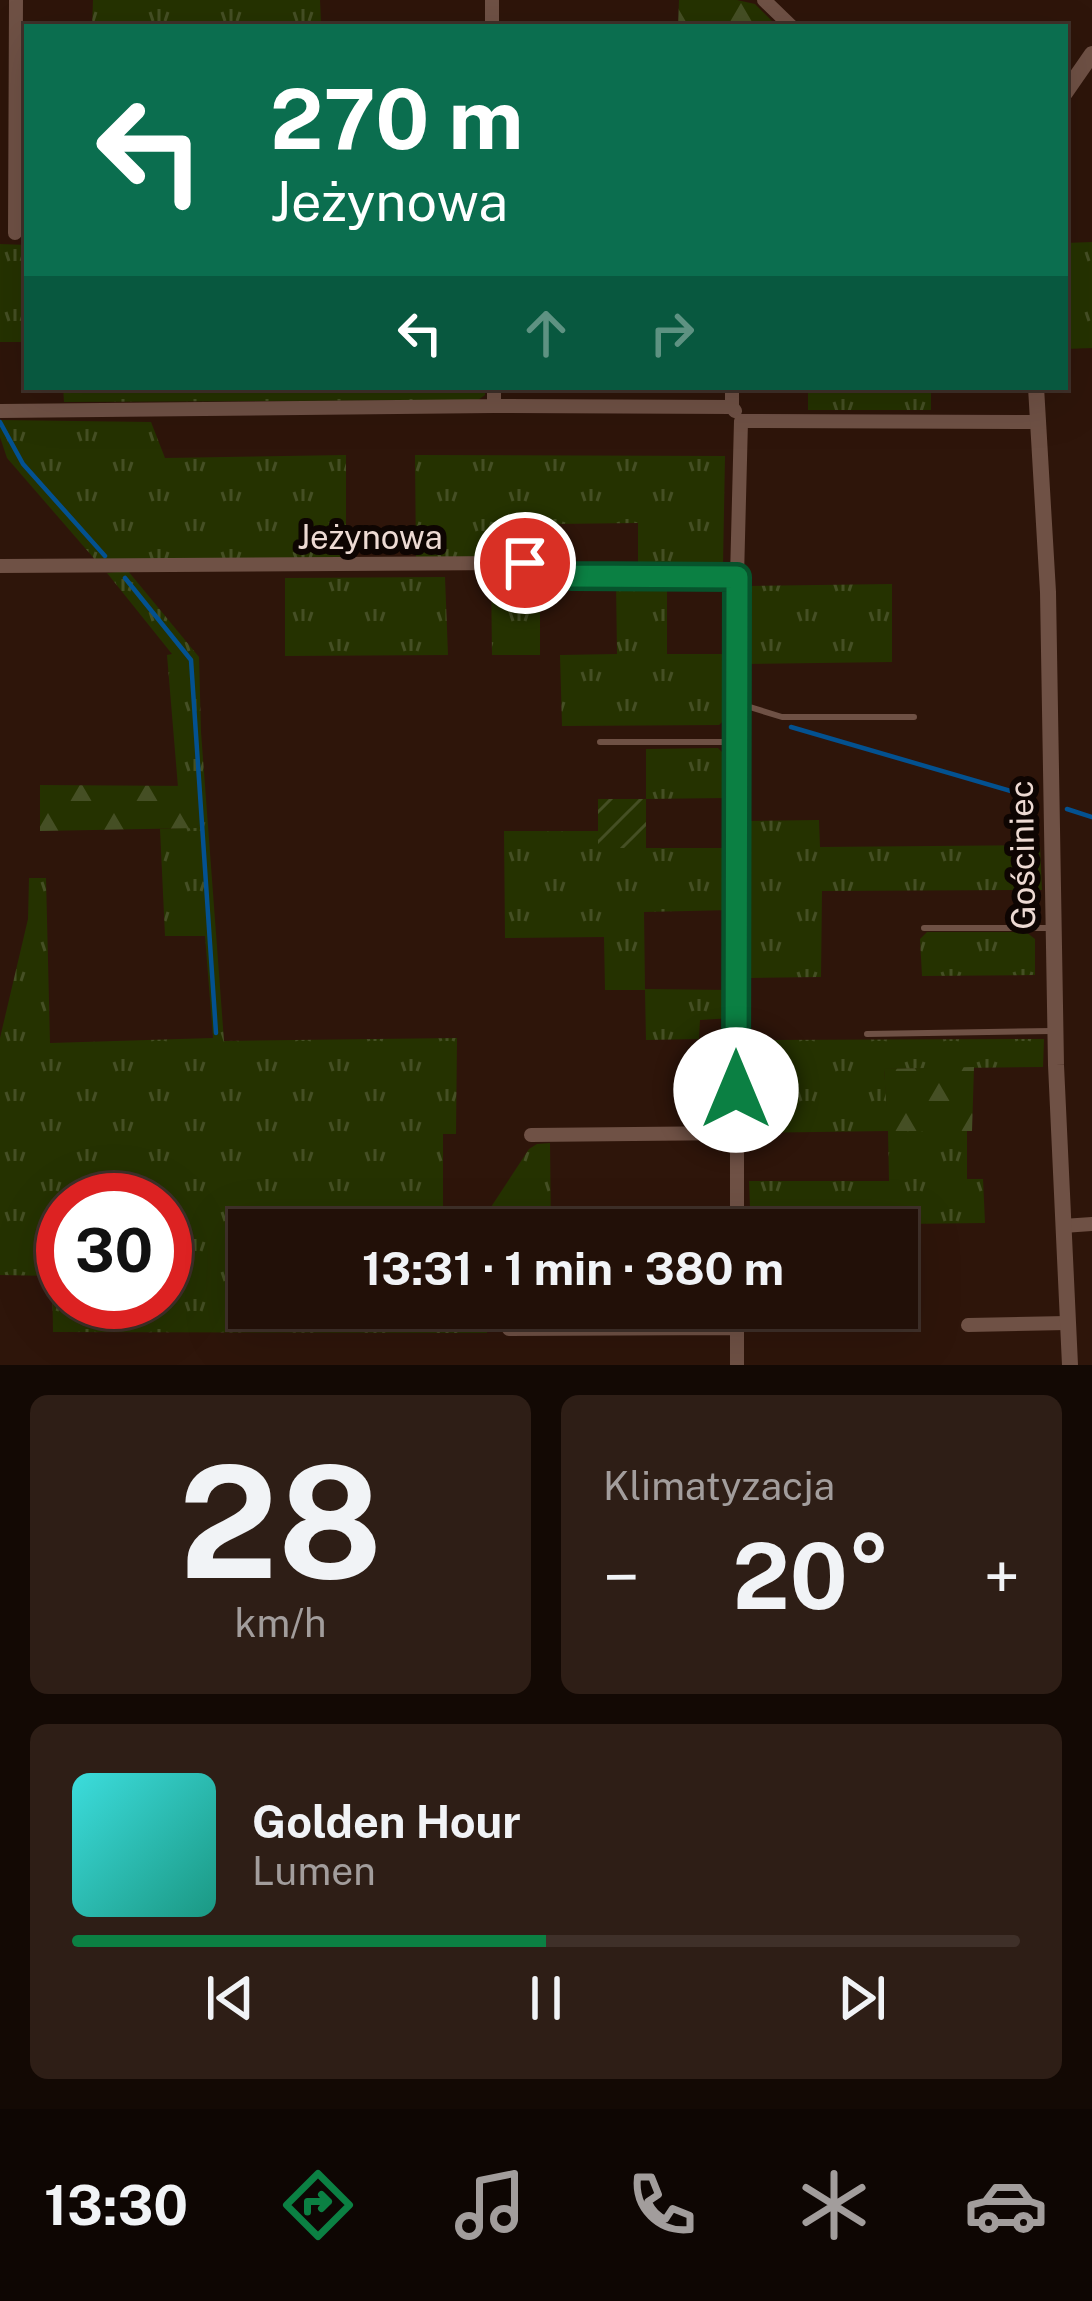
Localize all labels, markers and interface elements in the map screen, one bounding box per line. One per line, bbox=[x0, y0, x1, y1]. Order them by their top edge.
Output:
text: 270 m bbox=[270, 69, 523, 168]
icon: left bbox=[72, 72, 228, 228]
text: Jeżynowa bbox=[270, 170, 508, 233]
icon: left bbox=[387, 300, 453, 366]
icon: ahead bbox=[513, 300, 579, 366]
icon: right bbox=[639, 300, 705, 366]
pin bbox=[474, 512, 576, 614]
street label: Jeżynowa bbox=[297, 518, 443, 556]
icon: arrive bbox=[492, 530, 558, 596]
street label: Gościniec bbox=[1002, 780, 1042, 930]
position arrow bbox=[673, 1027, 799, 1153]
speed limit sign: 30 bbox=[36, 1173, 192, 1329]
text: 13:31 · 1 min · 380 m bbox=[362, 1242, 784, 1295]
text: 28 bbox=[179, 1430, 382, 1613]
text: Klimatyzacja bbox=[603, 1463, 835, 1509]
text: 20° bbox=[733, 1523, 890, 1629]
text: − bbox=[603, 1538, 640, 1616]
text: + bbox=[983, 1538, 1020, 1616]
text: km/h bbox=[235, 1600, 326, 1646]
text: Golden Hour bbox=[252, 1795, 521, 1848]
text: Lumen bbox=[252, 1848, 376, 1894]
icon: previous bbox=[197, 1965, 263, 2031]
icon: pause bbox=[513, 1965, 579, 2031]
icon: next bbox=[829, 1965, 895, 2031]
icon: directions bbox=[276, 2163, 360, 2247]
icon: music bbox=[448, 2163, 532, 2247]
icon: phone bbox=[620, 2163, 704, 2247]
icon: climate bbox=[792, 2163, 876, 2247]
icon: car bbox=[964, 2163, 1048, 2247]
text: 13:30 bbox=[44, 2174, 188, 2237]

